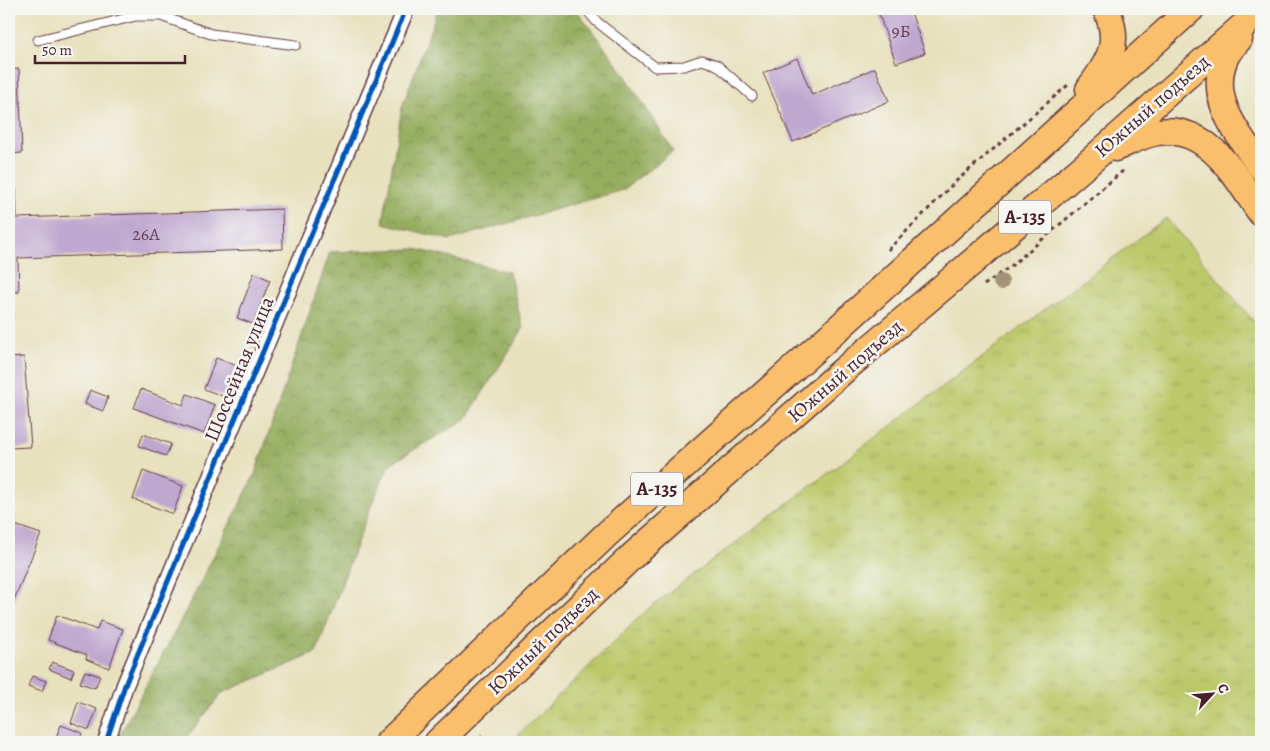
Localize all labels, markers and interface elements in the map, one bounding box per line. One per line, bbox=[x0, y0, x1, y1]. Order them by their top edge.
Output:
house number: 9Б bbox=[892, 19, 910, 43]
scale bar bbox=[35, 32, 185, 64]
text: 50 m bbox=[42, 40, 72, 60]
street label: Южный подъезд bbox=[1089, 48, 1215, 164]
road number: А-135 bbox=[999, 200, 1051, 233]
house number: 26А bbox=[132, 222, 160, 246]
street label: Шоссейная улица bbox=[198, 292, 281, 446]
street label: Южный подъезд bbox=[782, 313, 908, 429]
road number: А-135 bbox=[631, 472, 683, 506]
street label: Южный подъезд bbox=[482, 581, 604, 701]
north arrow bbox=[1188, 668, 1238, 718]
text: С bbox=[1213, 680, 1234, 697]

